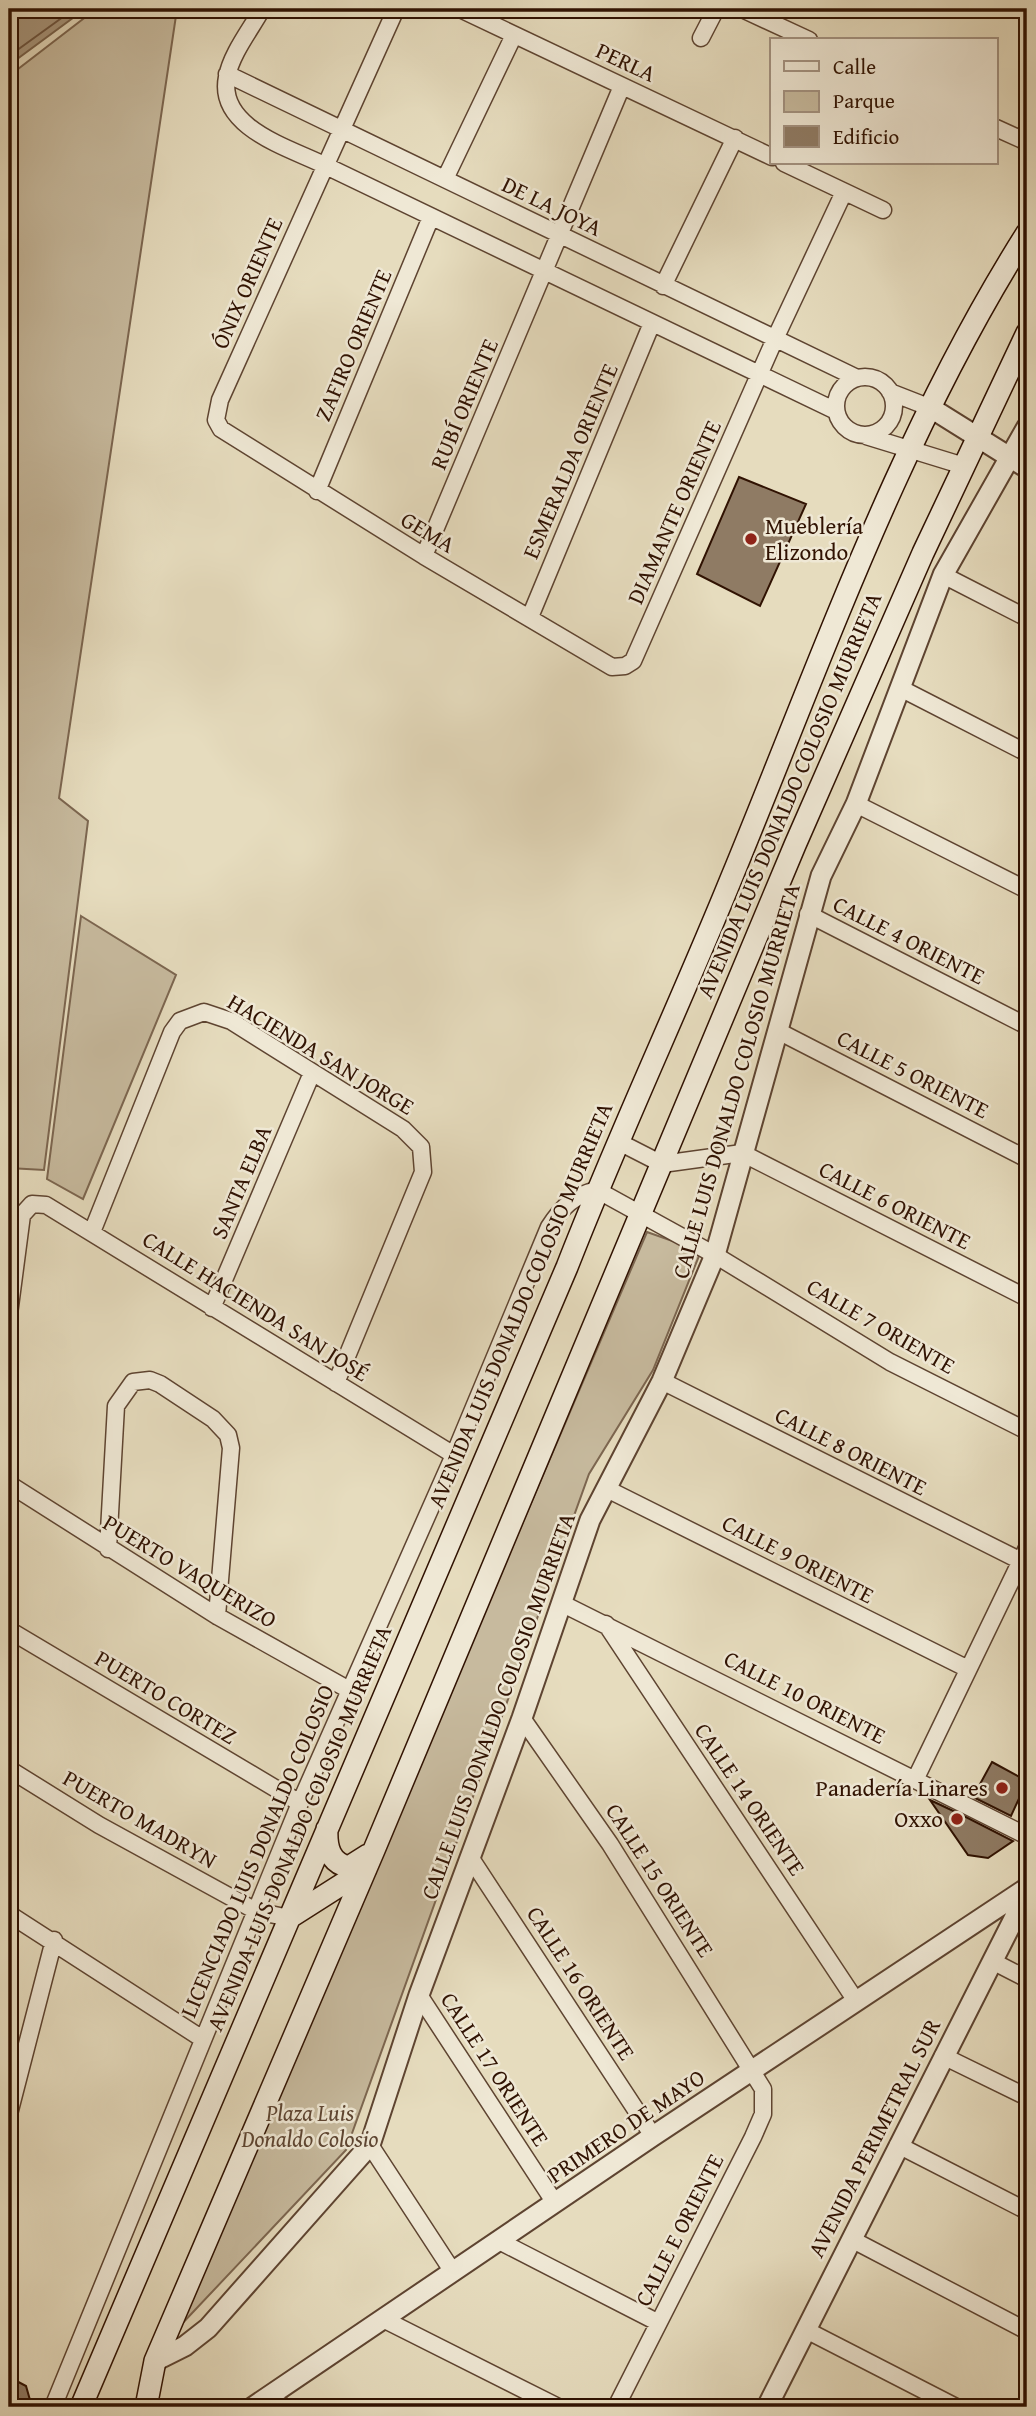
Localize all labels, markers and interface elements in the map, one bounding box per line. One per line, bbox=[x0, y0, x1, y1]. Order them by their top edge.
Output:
street label: PERLA bbox=[591, 33, 662, 90]
legend bbox=[770, 38, 998, 164]
text: Calle bbox=[833, 51, 876, 82]
text: Parque bbox=[833, 85, 895, 116]
text: Edificio bbox=[833, 121, 899, 152]
street label: DE LA JOYA bbox=[497, 167, 608, 244]
street label: ÓNIX ORIENTE bbox=[203, 212, 290, 354]
street label: ZAFIRO ORIENTE bbox=[306, 264, 399, 426]
street label: RUBÍ ORIENTE bbox=[421, 333, 506, 474]
street label: ESMERALDA ORIENTE bbox=[513, 358, 626, 564]
street label: DIAMANTE ORIENTE bbox=[618, 415, 729, 609]
street label: GEMA bbox=[395, 502, 462, 561]
place label: Mueblería Elizondo bbox=[765, 509, 863, 568]
marker: Mueblería Elizondo bbox=[743, 531, 759, 547]
street label: AVENIDA LUIS DONALDO COLOSIO MURRIETA bbox=[688, 587, 889, 1003]
street label: CALLE LUIS DONALDO COLOSIO MURRIETA bbox=[663, 879, 808, 1282]
street label: CALLE 4 ORIENTE bbox=[828, 887, 991, 992]
street label: HACIENDA SAN JORGE bbox=[222, 985, 421, 1122]
street label: CALLE 5 ORIENTE bbox=[832, 1021, 995, 1126]
street label: AVENIDA LUIS DONALDO COLOSIO MURRIETA bbox=[419, 1097, 620, 1513]
street label: SANTA ELBA bbox=[202, 1120, 279, 1244]
street label: CALLE 6 ORIENTE bbox=[814, 1152, 977, 1257]
street label: CALLE HACIENDA SAN JOSÉ bbox=[137, 1222, 376, 1389]
street label: CALLE 7 ORIENTE bbox=[801, 1270, 962, 1381]
street label: CALLE 8 ORIENTE bbox=[770, 1398, 933, 1503]
street label: PUERTO VAQUERIZO bbox=[97, 1506, 283, 1636]
street label: CALLE 9 ORIENTE bbox=[717, 1506, 880, 1611]
street label: CALLE LUIS DONALDO COLOSIO MURRIETA bbox=[412, 1508, 583, 1904]
street label: AVENIDA LUIS DONALDO COLOSIO MURRIETA bbox=[198, 1620, 399, 2036]
street label: PUERTO CORTEZ bbox=[89, 1641, 243, 1752]
street label: CALLE 10 ORIENTE bbox=[719, 1642, 892, 1752]
street label: LICENCIADO LUIS DONALDO COLOSIO bbox=[171, 1679, 342, 2022]
street label: CALLE 14 ORIENTE bbox=[687, 1716, 814, 1882]
street label: PUERTO MADRYN bbox=[57, 1761, 223, 1876]
place label: Panadería Linares bbox=[816, 1771, 988, 1804]
marker: Panadería Linares bbox=[994, 1780, 1010, 1796]
street label: CALLE 15 ORIENTE bbox=[598, 1796, 723, 1963]
place label: Oxxo bbox=[894, 1802, 943, 1835]
marker: Oxxo bbox=[949, 1811, 965, 1827]
street label: CALLE 16 ORIENTE bbox=[519, 1899, 644, 2066]
street label: CALLE 17 ORIENTE bbox=[433, 1985, 558, 2152]
street label: AVENIDA PERIMETRAL SUR bbox=[799, 2012, 949, 2263]
street label: PRIMERO DE MAYO bbox=[540, 2061, 711, 2191]
park label: Plaza Luis Donaldo Colosio bbox=[241, 2096, 379, 2155]
street label: CALLE E ORIENTE bbox=[626, 2148, 731, 2312]

